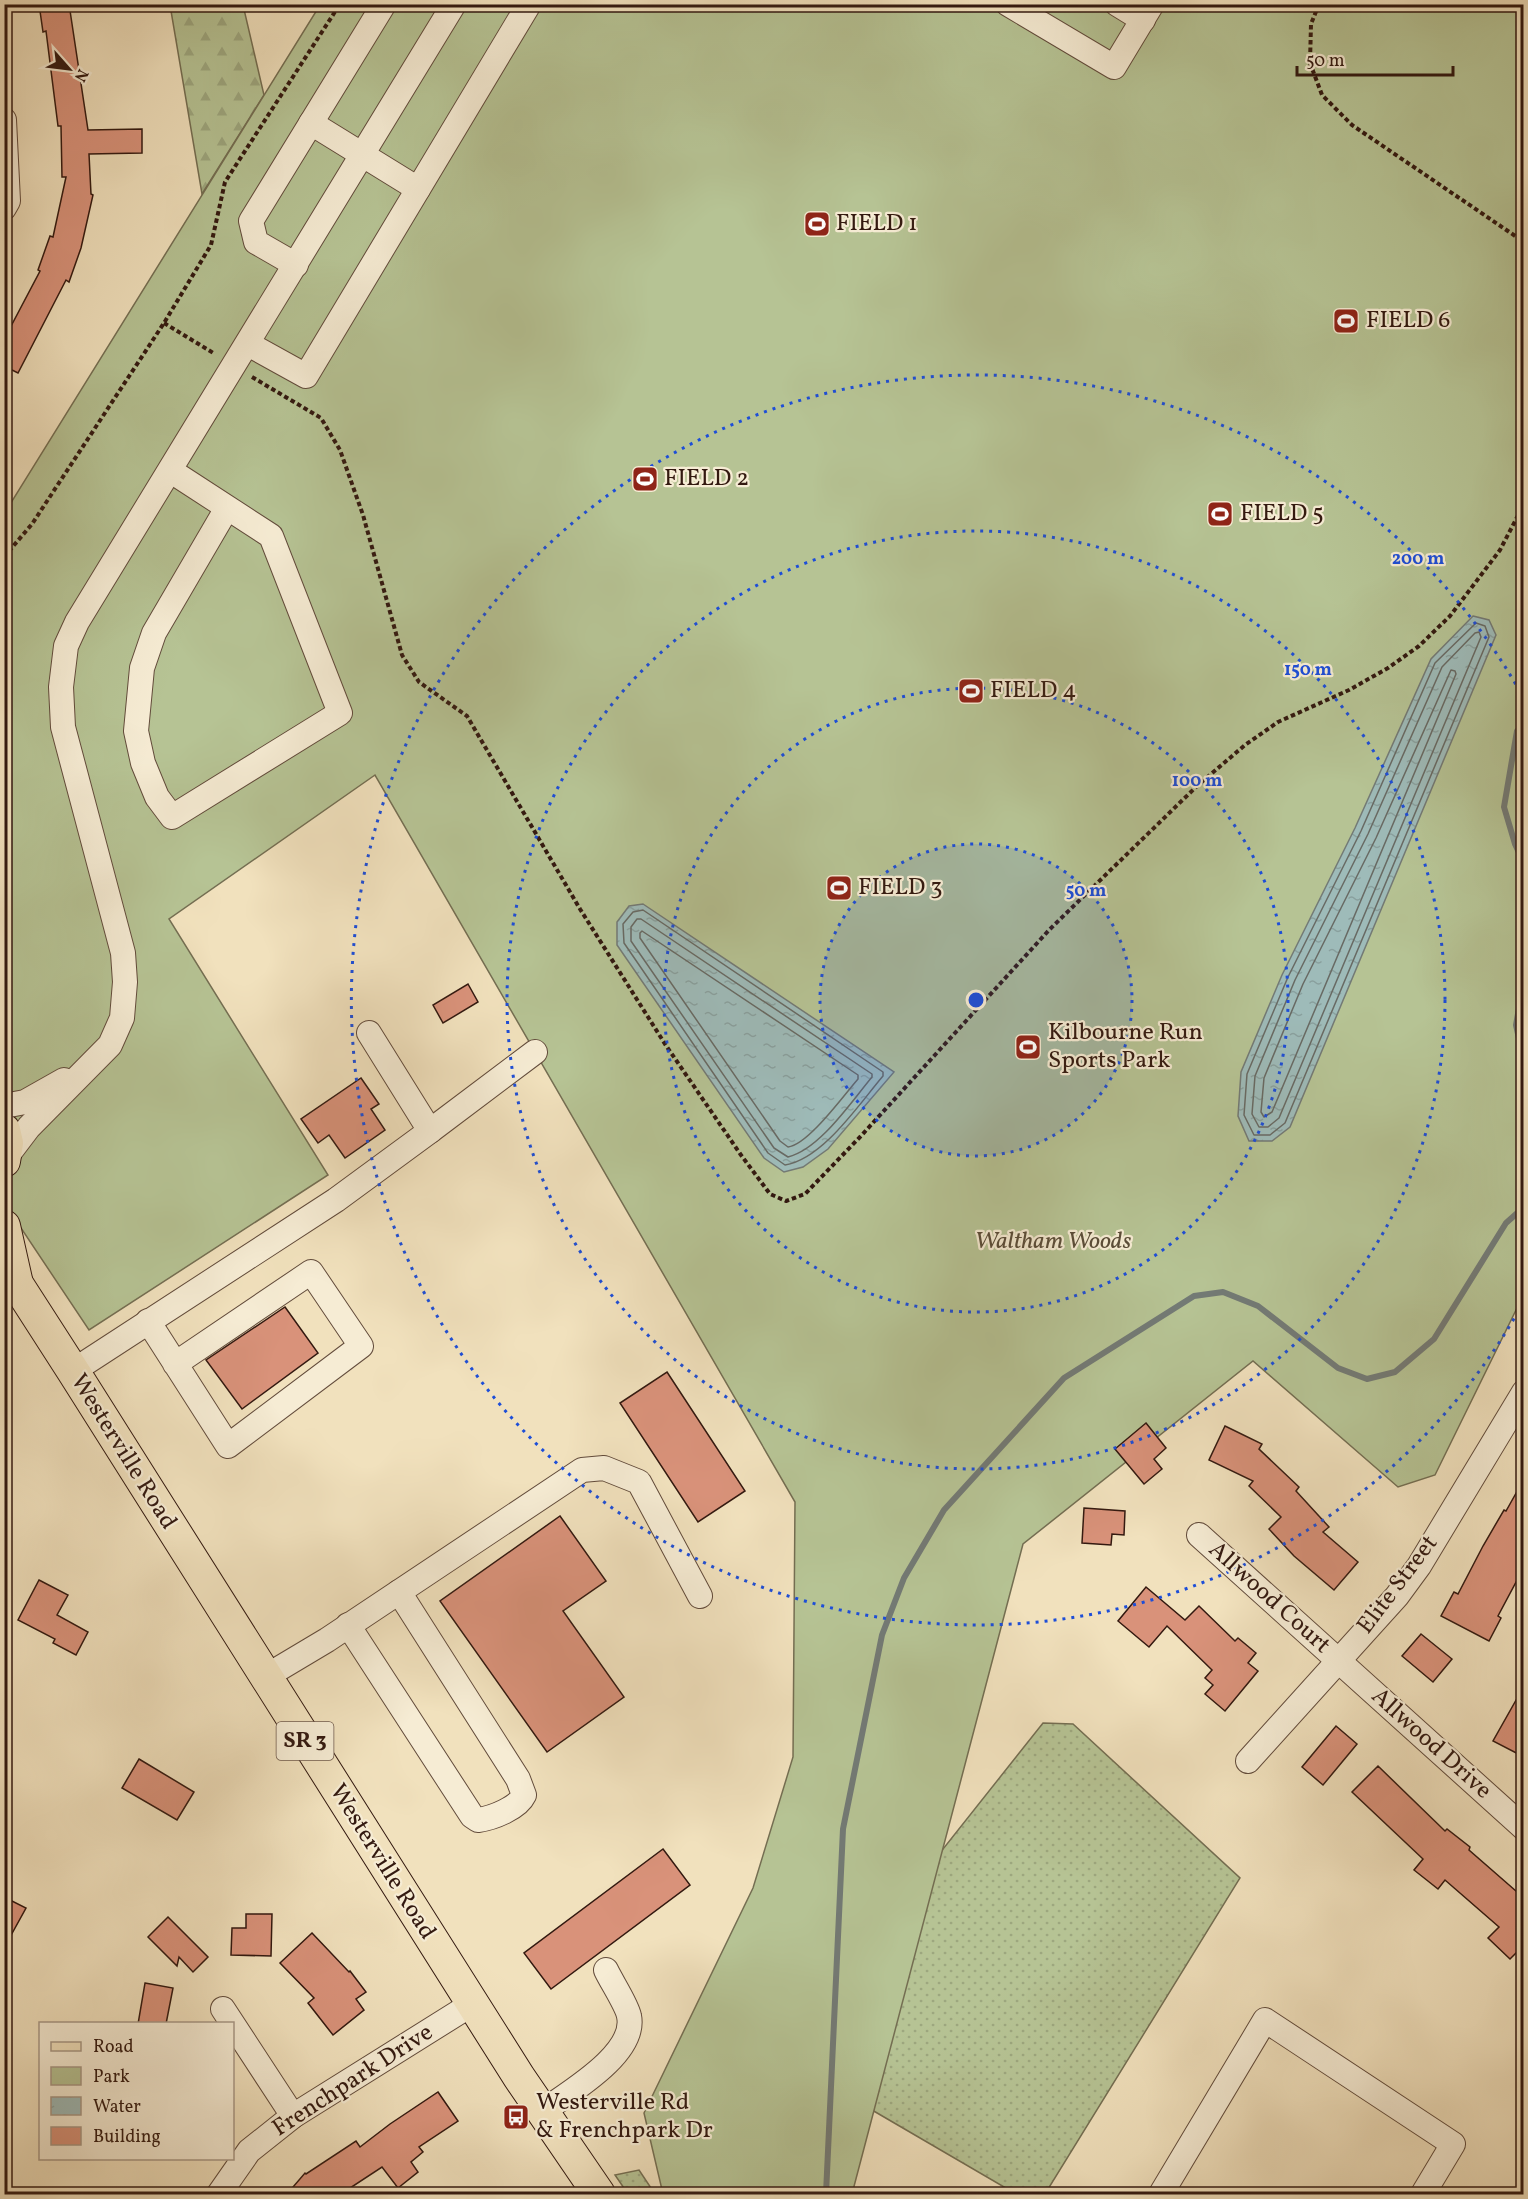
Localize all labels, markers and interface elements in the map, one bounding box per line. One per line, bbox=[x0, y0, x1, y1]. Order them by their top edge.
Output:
north arrow bbox=[39, 39, 99, 99]
scale bar bbox=[1297, 39, 1453, 77]
text: 50 m bbox=[1306, 49, 1345, 74]
text: N bbox=[68, 65, 93, 86]
place label: FIELD 1 bbox=[836, 207, 917, 241]
sports icon: FIELD 1 bbox=[802, 209, 832, 239]
place label: FIELD 6 bbox=[1366, 304, 1450, 338]
sports icon: FIELD 6 bbox=[1331, 306, 1361, 336]
place label: FIELD 2 bbox=[664, 462, 749, 496]
sports icon: FIELD 2 bbox=[630, 464, 660, 494]
place label: FIELD 5 bbox=[1240, 497, 1324, 531]
sports icon: FIELD 5 bbox=[1205, 499, 1235, 529]
text: 200 m bbox=[1392, 547, 1444, 572]
text: 150 m bbox=[1284, 658, 1332, 683]
place label: FIELD 4 bbox=[990, 674, 1076, 708]
sports icon: FIELD 4 bbox=[956, 676, 986, 706]
text: 100 m bbox=[1172, 769, 1222, 794]
place label: FIELD 3 bbox=[858, 871, 942, 905]
sports icon: FIELD 3 bbox=[824, 873, 854, 903]
text: 50 m bbox=[1066, 879, 1106, 904]
centre of rings bbox=[966, 990, 986, 1010]
place label: Kilbourne Run Sports Park bbox=[1048, 1016, 1203, 1078]
sports icon: Kilbourne Run Sports Park bbox=[1013, 1032, 1043, 1062]
park label: Waltham Woods bbox=[975, 1225, 1131, 1259]
street label: Westerville Road bbox=[61, 1367, 185, 1537]
street label: Elite Street bbox=[1349, 1528, 1447, 1642]
street label: Allwood Court bbox=[1200, 1534, 1338, 1662]
street label: Allwood Drive bbox=[1363, 1680, 1499, 1808]
road number: SR 3 bbox=[276, 1722, 334, 1760]
street label: Westerville Road bbox=[320, 1777, 444, 1947]
street label: Frenchpark Drive bbox=[266, 2016, 440, 2146]
legend bbox=[39, 2022, 234, 2160]
text: Road bbox=[93, 2035, 134, 2060]
text: Park bbox=[93, 2065, 130, 2090]
place label: Westerville Rd & Frenchpark Dr bbox=[536, 2086, 713, 2148]
text: Water bbox=[93, 2095, 141, 2120]
bus stop icon: Westerville Rd & Frenchpark Dr bbox=[501, 2102, 531, 2132]
text: Building bbox=[93, 2125, 161, 2150]

